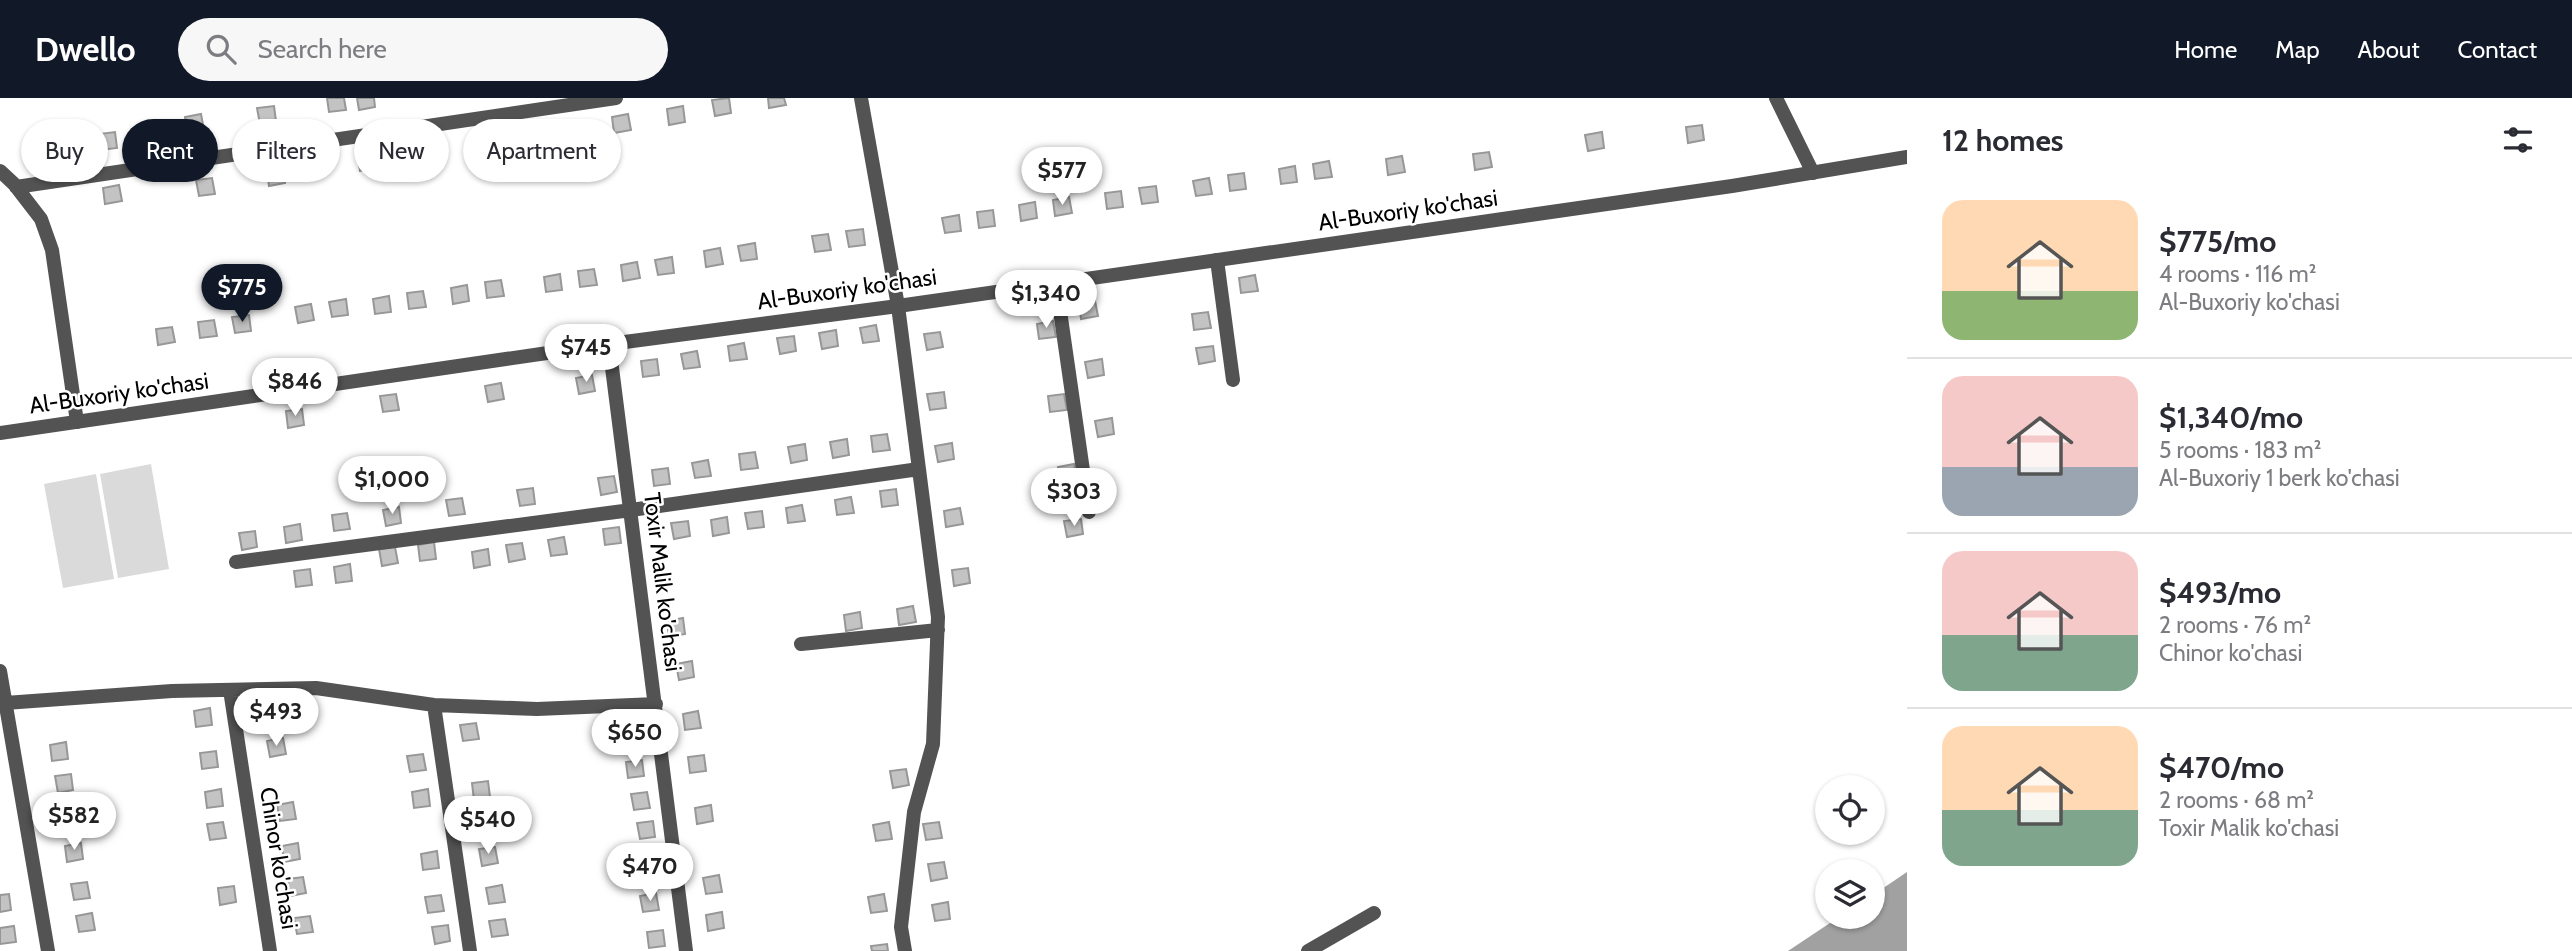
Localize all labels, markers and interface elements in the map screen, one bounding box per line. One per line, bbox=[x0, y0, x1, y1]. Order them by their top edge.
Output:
search box bbox=[178, 18, 668, 81]
text: Dwello bbox=[35, 29, 136, 69]
icon: search bbox=[202, 30, 240, 68]
text: Search here bbox=[258, 33, 387, 65]
text: Home bbox=[2174, 35, 2237, 64]
text: Map bbox=[2275, 35, 2320, 64]
text: About bbox=[2358, 35, 2420, 64]
text: Contact bbox=[2458, 35, 2537, 64]
chip: Buy bbox=[21, 119, 108, 182]
chip: Rent bbox=[122, 119, 218, 182]
chip: Filters bbox=[232, 119, 340, 182]
chip: New bbox=[354, 119, 449, 182]
chip: Apartment bbox=[463, 119, 621, 182]
icon: filters bbox=[2499, 121, 2537, 159]
text: 12 homes bbox=[1942, 122, 2064, 159]
pin: $577 bbox=[1021, 148, 1103, 207]
text: $577 bbox=[1037, 156, 1087, 184]
street label: Al-Buxoriy ko'chasi bbox=[1317, 184, 1499, 236]
text: $775/mo bbox=[2159, 223, 2276, 260]
icon: home bbox=[1998, 228, 2082, 312]
text: 4 rooms · 116 m² bbox=[2159, 260, 2316, 288]
street label: Al-Buxoriy ko'chasi bbox=[756, 263, 938, 315]
pin: $775 bbox=[201, 264, 283, 324]
pin: $1,340 bbox=[989, 271, 1103, 330]
text: $775 bbox=[217, 273, 267, 301]
text: $1,340 bbox=[1011, 279, 1081, 307]
text: Al-Buxoriy ko'chasi bbox=[2159, 288, 2340, 316]
pin: $745 bbox=[545, 324, 627, 384]
text: $745 bbox=[561, 333, 611, 361]
pin: $846 bbox=[254, 358, 336, 418]
street label: Al-Buxoriy ko'chasi bbox=[28, 367, 210, 419]
text: $846 bbox=[268, 367, 322, 395]
text: $1,340/mo bbox=[2159, 399, 2303, 436]
icon: home bbox=[1998, 404, 2082, 488]
text: 5 rooms · 183 m² bbox=[2159, 436, 2321, 464]
pin: $1,000 bbox=[335, 456, 449, 516]
text: Al-Buxoriy 1 berk ko'chasi bbox=[2159, 464, 2400, 492]
text: $1,000 bbox=[354, 465, 430, 493]
pin: $303 bbox=[1033, 468, 1115, 528]
text: $303 bbox=[1047, 477, 1101, 505]
street label: Toxir Malik ko'chasi bbox=[638, 491, 688, 673]
text: $493/mo bbox=[2159, 574, 2281, 611]
icon: home bbox=[1998, 579, 2082, 663]
text: 2 rooms · 76 m² bbox=[2159, 611, 2311, 639]
text: Chinor ko'chasi bbox=[2159, 639, 2302, 667]
pin: $493 bbox=[235, 688, 317, 748]
text: $493 bbox=[250, 697, 302, 725]
pin: $650 bbox=[594, 710, 676, 769]
text: $650 bbox=[608, 718, 662, 746]
text: $470/mo bbox=[2159, 749, 2284, 786]
icon: home bbox=[1998, 754, 2082, 838]
map controls bbox=[1815, 775, 1885, 929]
button: locate bbox=[1815, 775, 1885, 845]
street label: Chinor ko'chasi bbox=[254, 785, 304, 931]
text: 2 rooms · 68 m² bbox=[2159, 786, 2314, 814]
pin: $582 bbox=[33, 792, 115, 852]
pin: $540 bbox=[447, 796, 529, 856]
text: $582 bbox=[48, 801, 100, 829]
text: $540 bbox=[460, 805, 516, 833]
text: Toxir Malik ko'chasi bbox=[2159, 814, 2339, 842]
pin: $470 bbox=[609, 844, 691, 903]
text: $470 bbox=[622, 852, 678, 880]
button: layers bbox=[1815, 859, 1885, 929]

